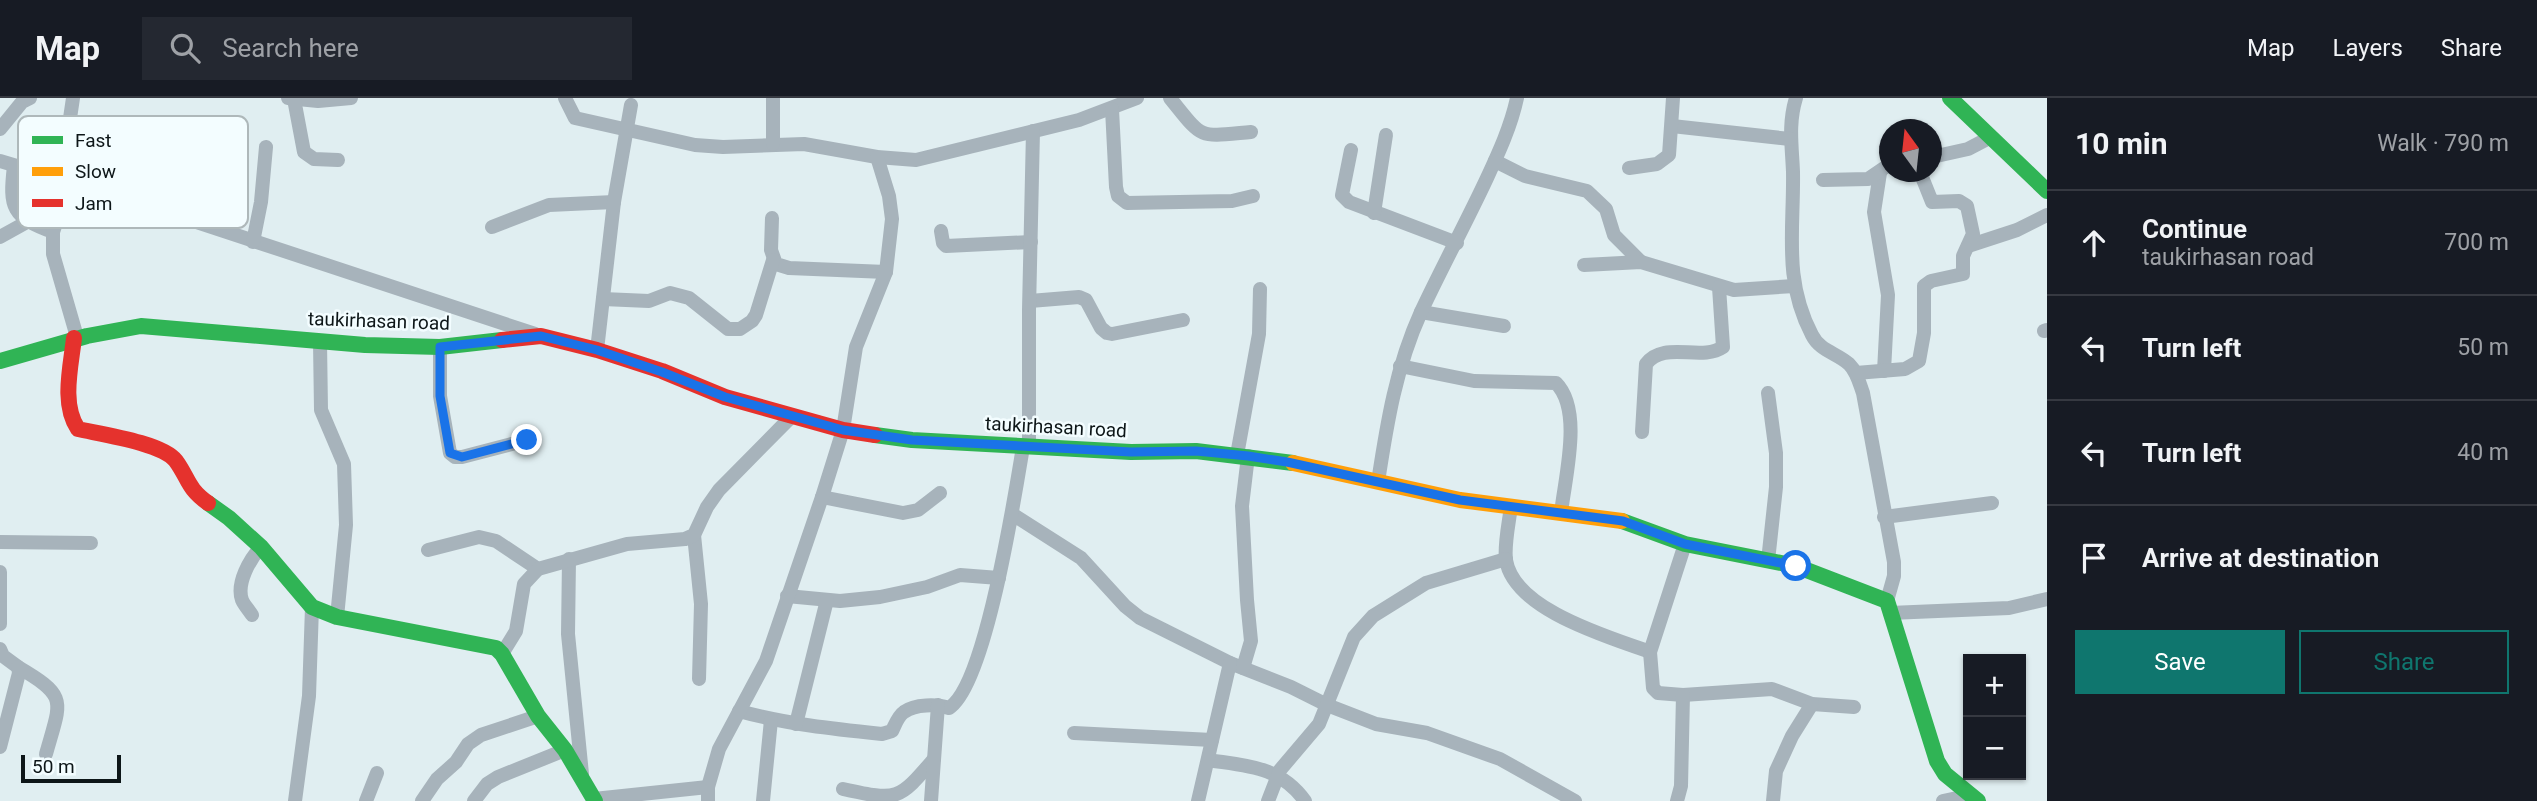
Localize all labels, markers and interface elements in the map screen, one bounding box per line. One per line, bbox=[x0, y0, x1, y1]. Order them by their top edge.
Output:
search box bbox=[142, 17, 632, 80]
text: Map bbox=[35, 29, 100, 68]
icon: search bbox=[166, 29, 204, 67]
text: Search here bbox=[222, 33, 359, 63]
text: Map bbox=[2247, 34, 2295, 62]
text: Layers bbox=[2333, 34, 2403, 62]
text: Share bbox=[2441, 34, 2502, 62]
legend bbox=[18, 116, 248, 228]
north arrow bbox=[1879, 119, 1942, 182]
text: 10 min bbox=[2075, 126, 2168, 161]
text: Fast bbox=[75, 129, 112, 152]
text: Walk · 790 m bbox=[2377, 130, 2509, 157]
text: Slow bbox=[75, 160, 116, 183]
text: Jam bbox=[75, 192, 112, 215]
text: Continue bbox=[2142, 214, 2247, 244]
icon: ahead bbox=[2075, 224, 2113, 262]
text: 700 m bbox=[2444, 229, 2509, 256]
text: taukirhasan road bbox=[2142, 244, 2314, 271]
street label: taukirhasan road bbox=[308, 307, 450, 335]
icon: left bbox=[2075, 329, 2113, 367]
text: Turn left bbox=[2142, 333, 2241, 363]
text: 50 m bbox=[2457, 334, 2509, 361]
street label: taukirhasan road bbox=[984, 412, 1128, 442]
route end bbox=[511, 424, 542, 455]
icon: left bbox=[2075, 434, 2113, 472]
text: Turn left bbox=[2142, 438, 2241, 468]
text: 40 m bbox=[2457, 439, 2509, 466]
icon: arrive bbox=[2075, 539, 2113, 577]
text: Arrive at destination bbox=[2142, 543, 2379, 573]
route start bbox=[1780, 550, 1811, 581]
button: Save bbox=[2075, 630, 2285, 694]
button: Share bbox=[2299, 630, 2509, 694]
map controls bbox=[1963, 654, 2026, 780]
button: + bbox=[1963, 654, 2026, 717]
button: − bbox=[1963, 717, 2026, 780]
scale bar bbox=[21, 752, 121, 784]
text: 50 m bbox=[32, 755, 75, 778]

